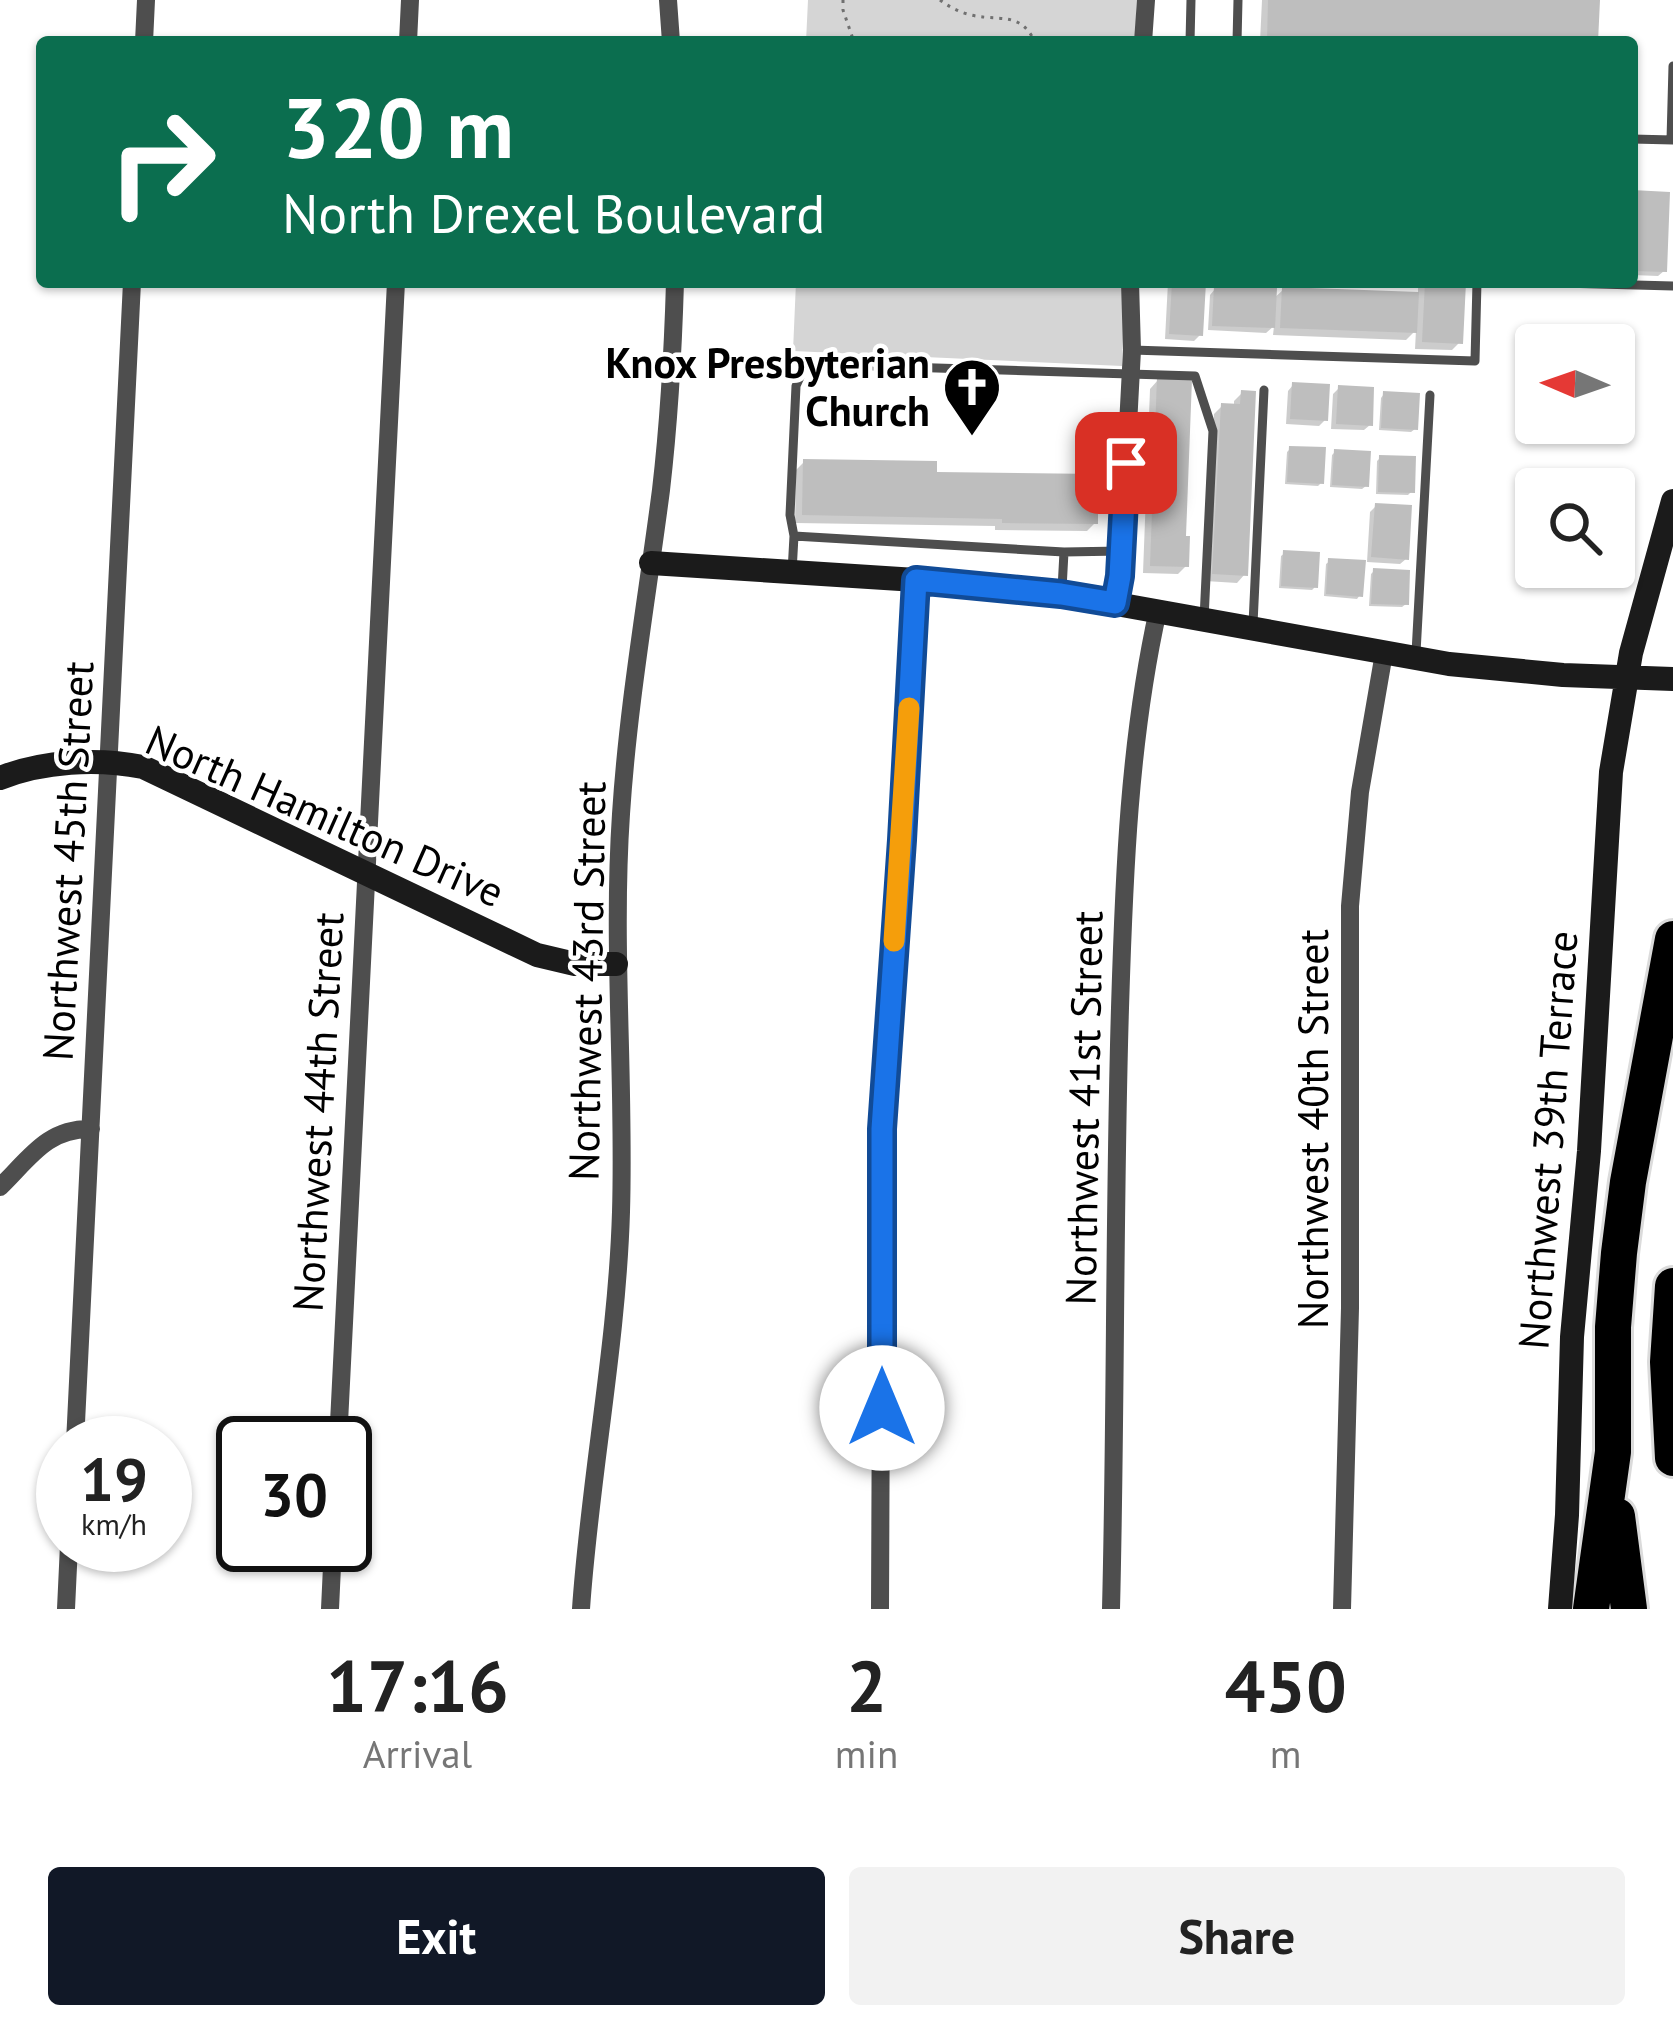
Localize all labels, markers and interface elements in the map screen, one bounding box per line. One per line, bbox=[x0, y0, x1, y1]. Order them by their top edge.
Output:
text: 320 m bbox=[282, 72, 514, 181]
icon: right bbox=[84, 84, 240, 240]
text: North Drexel Boulevard bbox=[282, 178, 825, 248]
north arrow bbox=[1515, 324, 1635, 444]
map controls bbox=[1515, 324, 1635, 588]
place label: Knox Presbyterian Church bbox=[605, 335, 930, 438]
church icon: Knox Presbyterian Church bbox=[941, 356, 1003, 438]
pin bbox=[1075, 412, 1177, 514]
icon: arrive bbox=[1093, 430, 1159, 496]
button: search bbox=[1515, 468, 1635, 588]
street label: Northwest 45th Street bbox=[30, 660, 105, 1062]
street label: North Hamilton Drive bbox=[138, 712, 513, 919]
street label: Northwest 43rd Street bbox=[556, 781, 617, 1181]
street label: Northwest 41st Street bbox=[1053, 910, 1114, 1306]
street label: Northwest 44th Street bbox=[280, 911, 355, 1313]
street label: Northwest 40th Street bbox=[1285, 929, 1340, 1329]
street label: Northwest 39th Terrace bbox=[1505, 929, 1590, 1351]
position arrow bbox=[819, 1345, 945, 1471]
speed limit sign: 30 bbox=[216, 1416, 372, 1572]
text: 19 bbox=[80, 1440, 148, 1518]
text: km/h bbox=[81, 1504, 147, 1543]
text: 17:16 bbox=[326, 1639, 509, 1732]
text: 2 bbox=[846, 1639, 887, 1732]
text: 450 bbox=[1224, 1639, 1347, 1732]
text: Arrival bbox=[363, 1728, 472, 1779]
text: min bbox=[835, 1728, 898, 1779]
text: m bbox=[1270, 1728, 1301, 1779]
button: Exit bbox=[48, 1867, 825, 2005]
button: Share bbox=[849, 1867, 1625, 2005]

